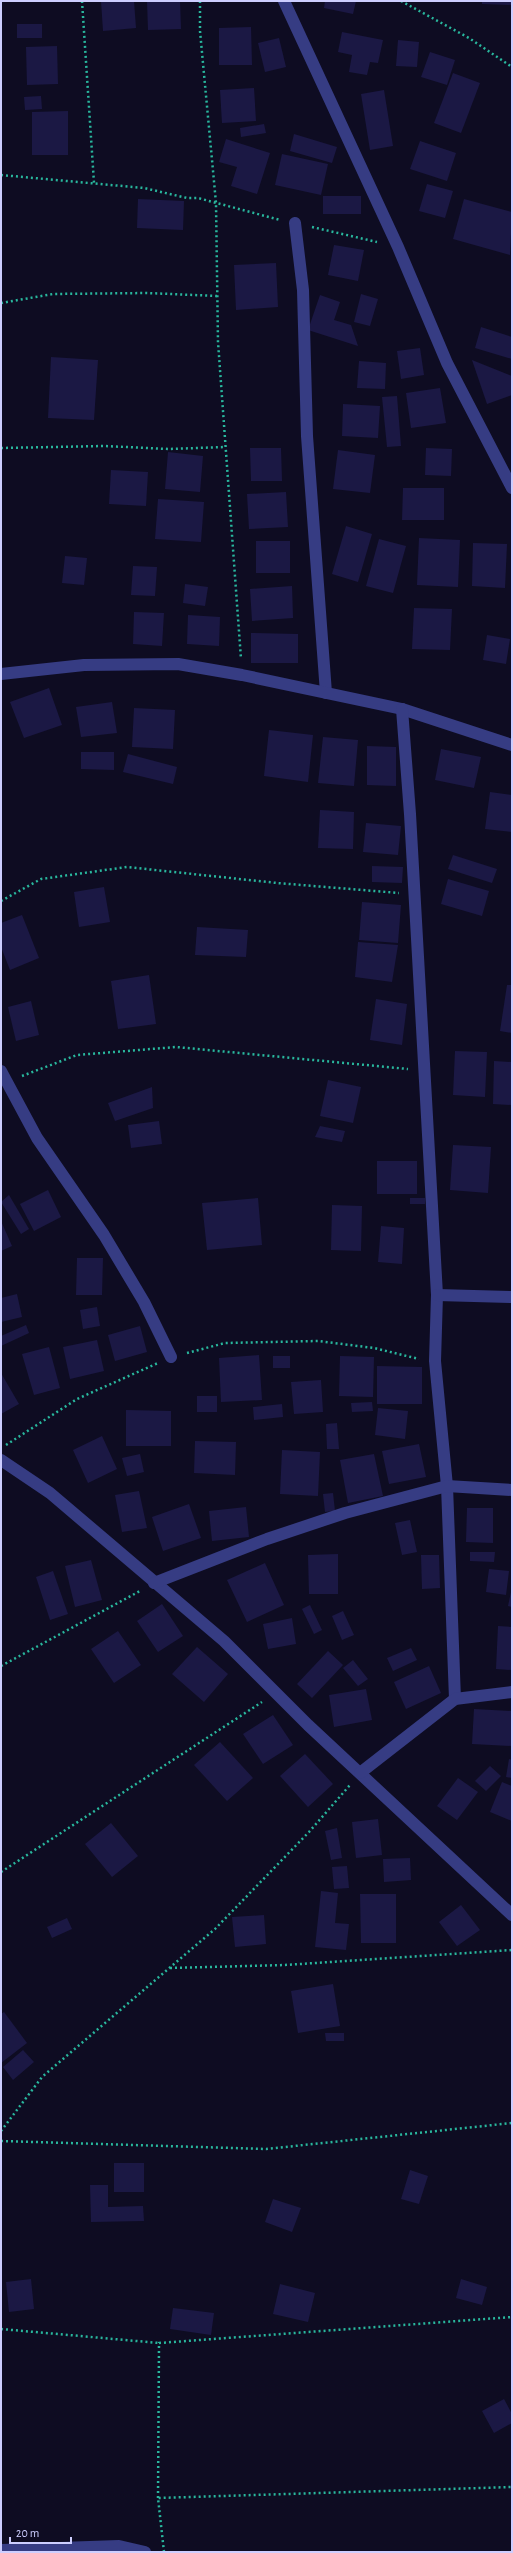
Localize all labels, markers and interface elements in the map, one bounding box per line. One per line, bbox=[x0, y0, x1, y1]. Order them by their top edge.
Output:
scale bar bbox=[10, 2519, 71, 2545]
text: 20 m bbox=[16, 2527, 39, 2539]

